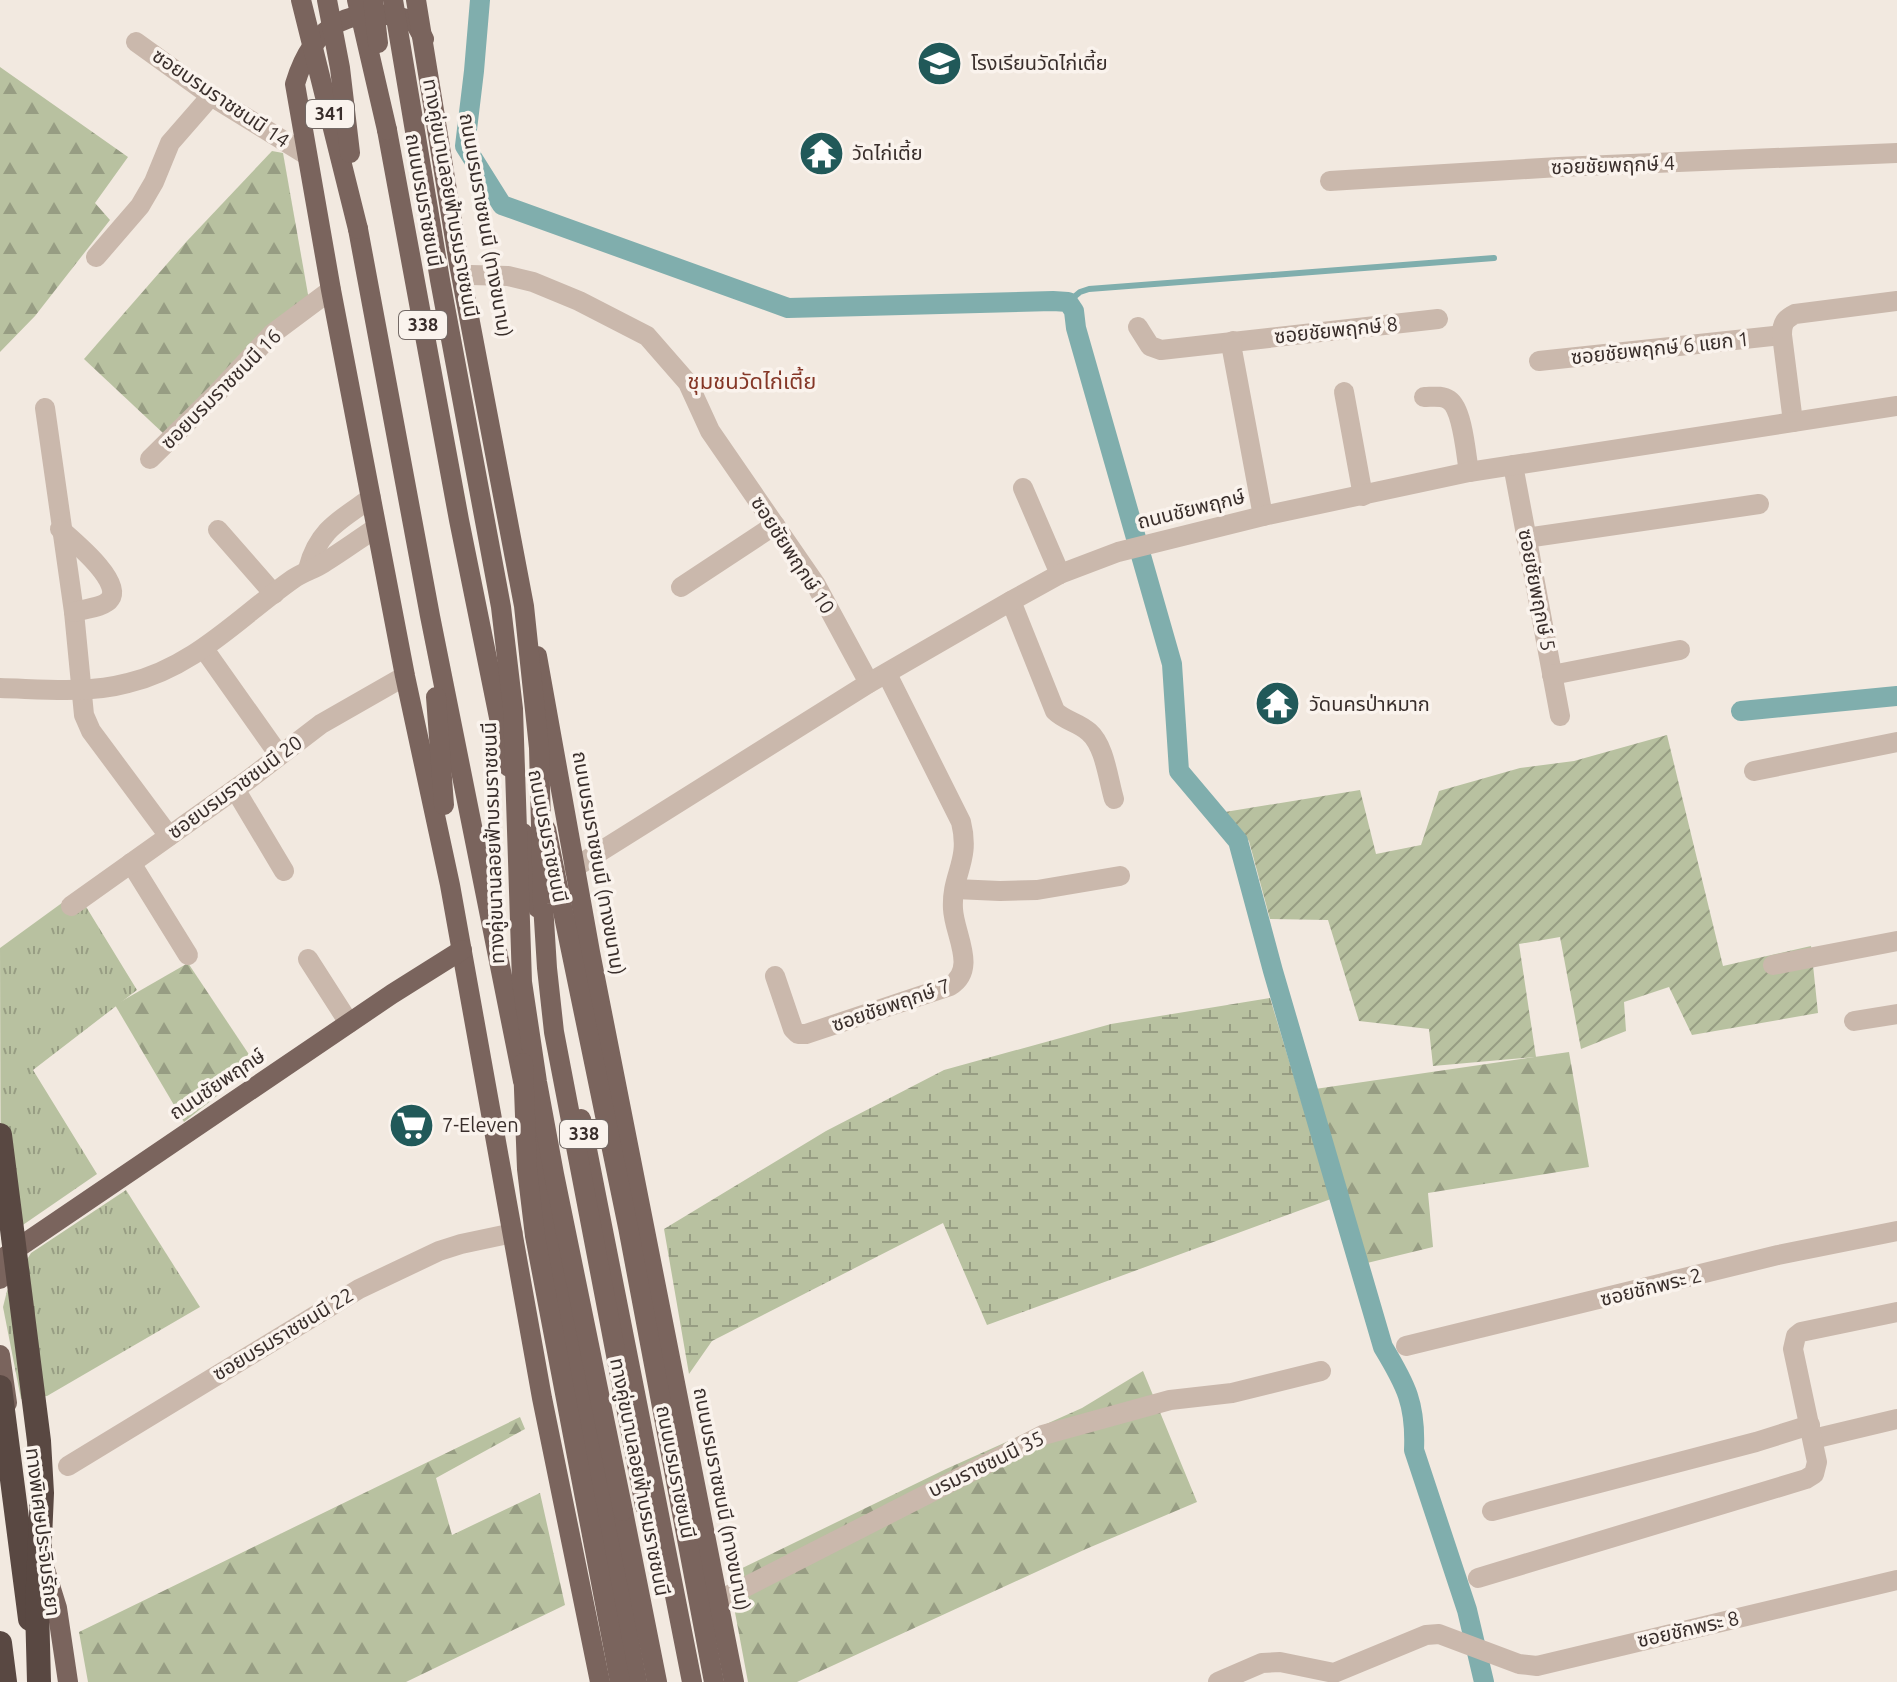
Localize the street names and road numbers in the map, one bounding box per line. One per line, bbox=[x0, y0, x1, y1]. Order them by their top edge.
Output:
street label: ซอยบรมราชชนนี 14 bbox=[148, 43, 294, 152]
street label: ทางคู่ขนานลอยฟ้าบรมราชชนนี bbox=[417, 77, 484, 319]
road number: 341 bbox=[306, 100, 354, 128]
street label: ถนนบรมราชชนนี (ทางขนาน) bbox=[455, 111, 518, 339]
street label: ถนนบรมราชชนนี bbox=[401, 131, 448, 268]
street label: ซอยชัยพฤกษ์ 4 bbox=[1551, 151, 1675, 178]
road number: 338 bbox=[399, 311, 447, 339]
street label: ซอยชัยพฤกษ์ 8 bbox=[1273, 312, 1399, 347]
street label: ซอยบรมราชชนนี 16 bbox=[156, 324, 285, 453]
street label: ซอยชัยพฤกษ์ 6 แยก 1 bbox=[1570, 327, 1750, 368]
street label: ถนนชัยพฤกษ์ bbox=[1135, 484, 1247, 533]
street label: ซอยชัยพฤกษ์ 10 bbox=[747, 492, 840, 618]
street label: ซอยชัยพฤกษ์ 5 bbox=[1514, 527, 1561, 653]
street label: ทางคู่ขนานลอยฟ้าบรมราชชนนี bbox=[477, 722, 510, 964]
street label: ซอยบรมราชชนนี 20 bbox=[163, 730, 306, 843]
street label: ถนนบรมราชชนนี (ทางขนาน) bbox=[568, 749, 631, 977]
street label: ถนนบรมราชชนนี bbox=[524, 767, 573, 904]
street label: ซอยชัยพฤกษ์ 7 bbox=[828, 973, 953, 1036]
street label: ถนนชัยพฤกษ์ bbox=[165, 1043, 269, 1124]
road number: 338 bbox=[560, 1120, 608, 1148]
street label: ซอยชักพระ 2 bbox=[1598, 1263, 1704, 1310]
street label: ซอยบรมราชชนนี 22 bbox=[208, 1282, 357, 1385]
street label: ทางคู่ขนานลอยฟ้าบรมราชชนนี bbox=[604, 1356, 675, 1598]
street label: ถนนบรมราชชนนี (ทางขนาน) bbox=[690, 1385, 755, 1612]
street label: ถนนบรมราชชนนี bbox=[652, 1403, 701, 1540]
street label: บรมราชชนนี 35 bbox=[924, 1426, 1047, 1501]
street label: ทางพิเศษประจิมรัถยา bbox=[22, 1446, 65, 1617]
street label: ซอยชักพระ 8 bbox=[1635, 1606, 1741, 1651]

